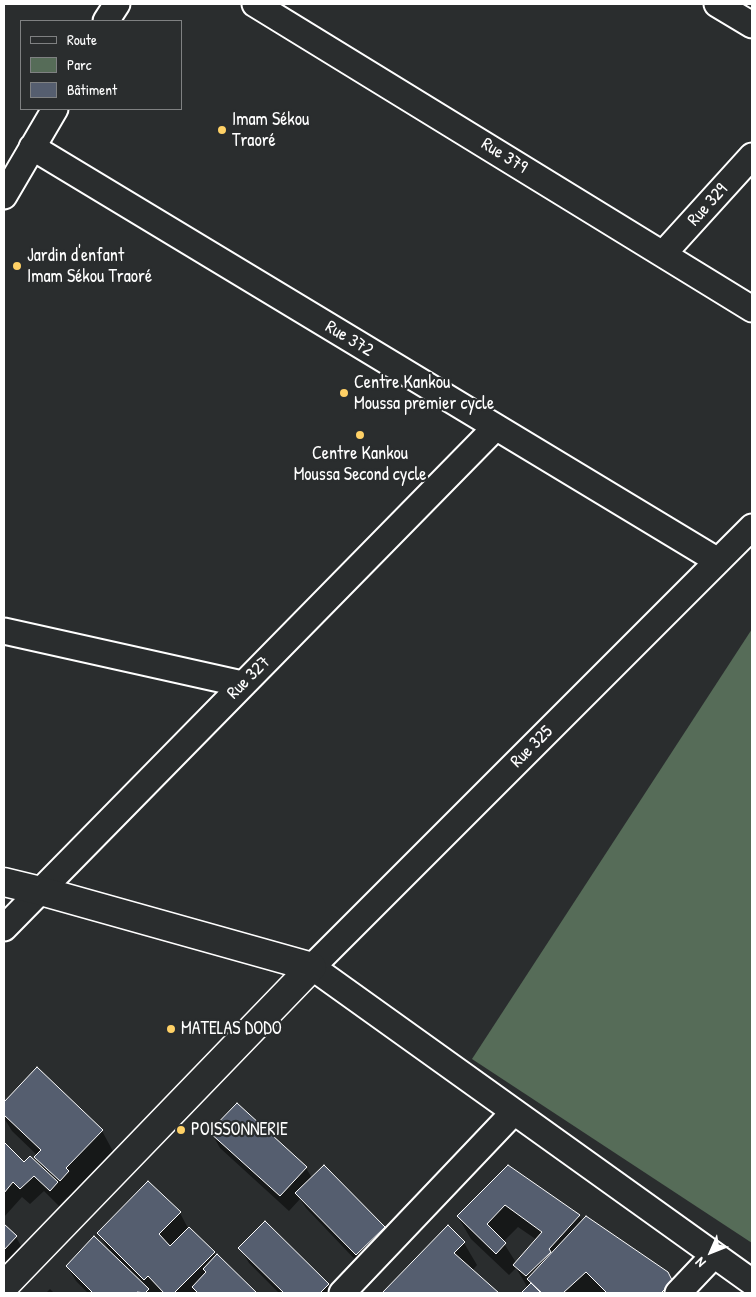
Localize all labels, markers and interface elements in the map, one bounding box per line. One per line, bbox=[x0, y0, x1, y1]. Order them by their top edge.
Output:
legend bbox=[20, 20, 182, 110]
text: Route bbox=[67, 29, 97, 50]
text: Parc bbox=[67, 54, 92, 75]
text: Bâtiment bbox=[67, 79, 117, 100]
place label: Imam Sékou Traoré bbox=[232, 109, 309, 152]
marker: Imam Sékou Traoré bbox=[216, 124, 228, 136]
street label: Rue 379 bbox=[477, 134, 531, 178]
street label: Rue 329 bbox=[683, 179, 733, 231]
place label: Jardin d'enfant Imam Sékou Traoré bbox=[27, 245, 152, 288]
marker: Jardin d'enfant Imam Sékou Traoré bbox=[11, 260, 23, 272]
street label: Rue 372 bbox=[321, 316, 377, 362]
place label: Centre Kankou Moussa premier cycle bbox=[354, 372, 494, 414]
marker: Centre Kankou Moussa premier cycle bbox=[338, 387, 350, 399]
marker: Centre Kankou Moussa Second cycle bbox=[354, 429, 366, 441]
place label: Centre Kankou Moussa Second cycle bbox=[294, 443, 426, 486]
street label: Rue 327 bbox=[223, 652, 275, 704]
street label: Rue 325 bbox=[506, 721, 558, 773]
place label: MATELAS DODO bbox=[181, 1018, 282, 1040]
marker: MATELAS DODO bbox=[165, 1023, 177, 1035]
place label: POISSONNERIE bbox=[191, 1119, 288, 1141]
marker: POISSONNERIE bbox=[175, 1124, 187, 1136]
north arrow bbox=[686, 1227, 736, 1277]
text: N bbox=[690, 1253, 709, 1272]

